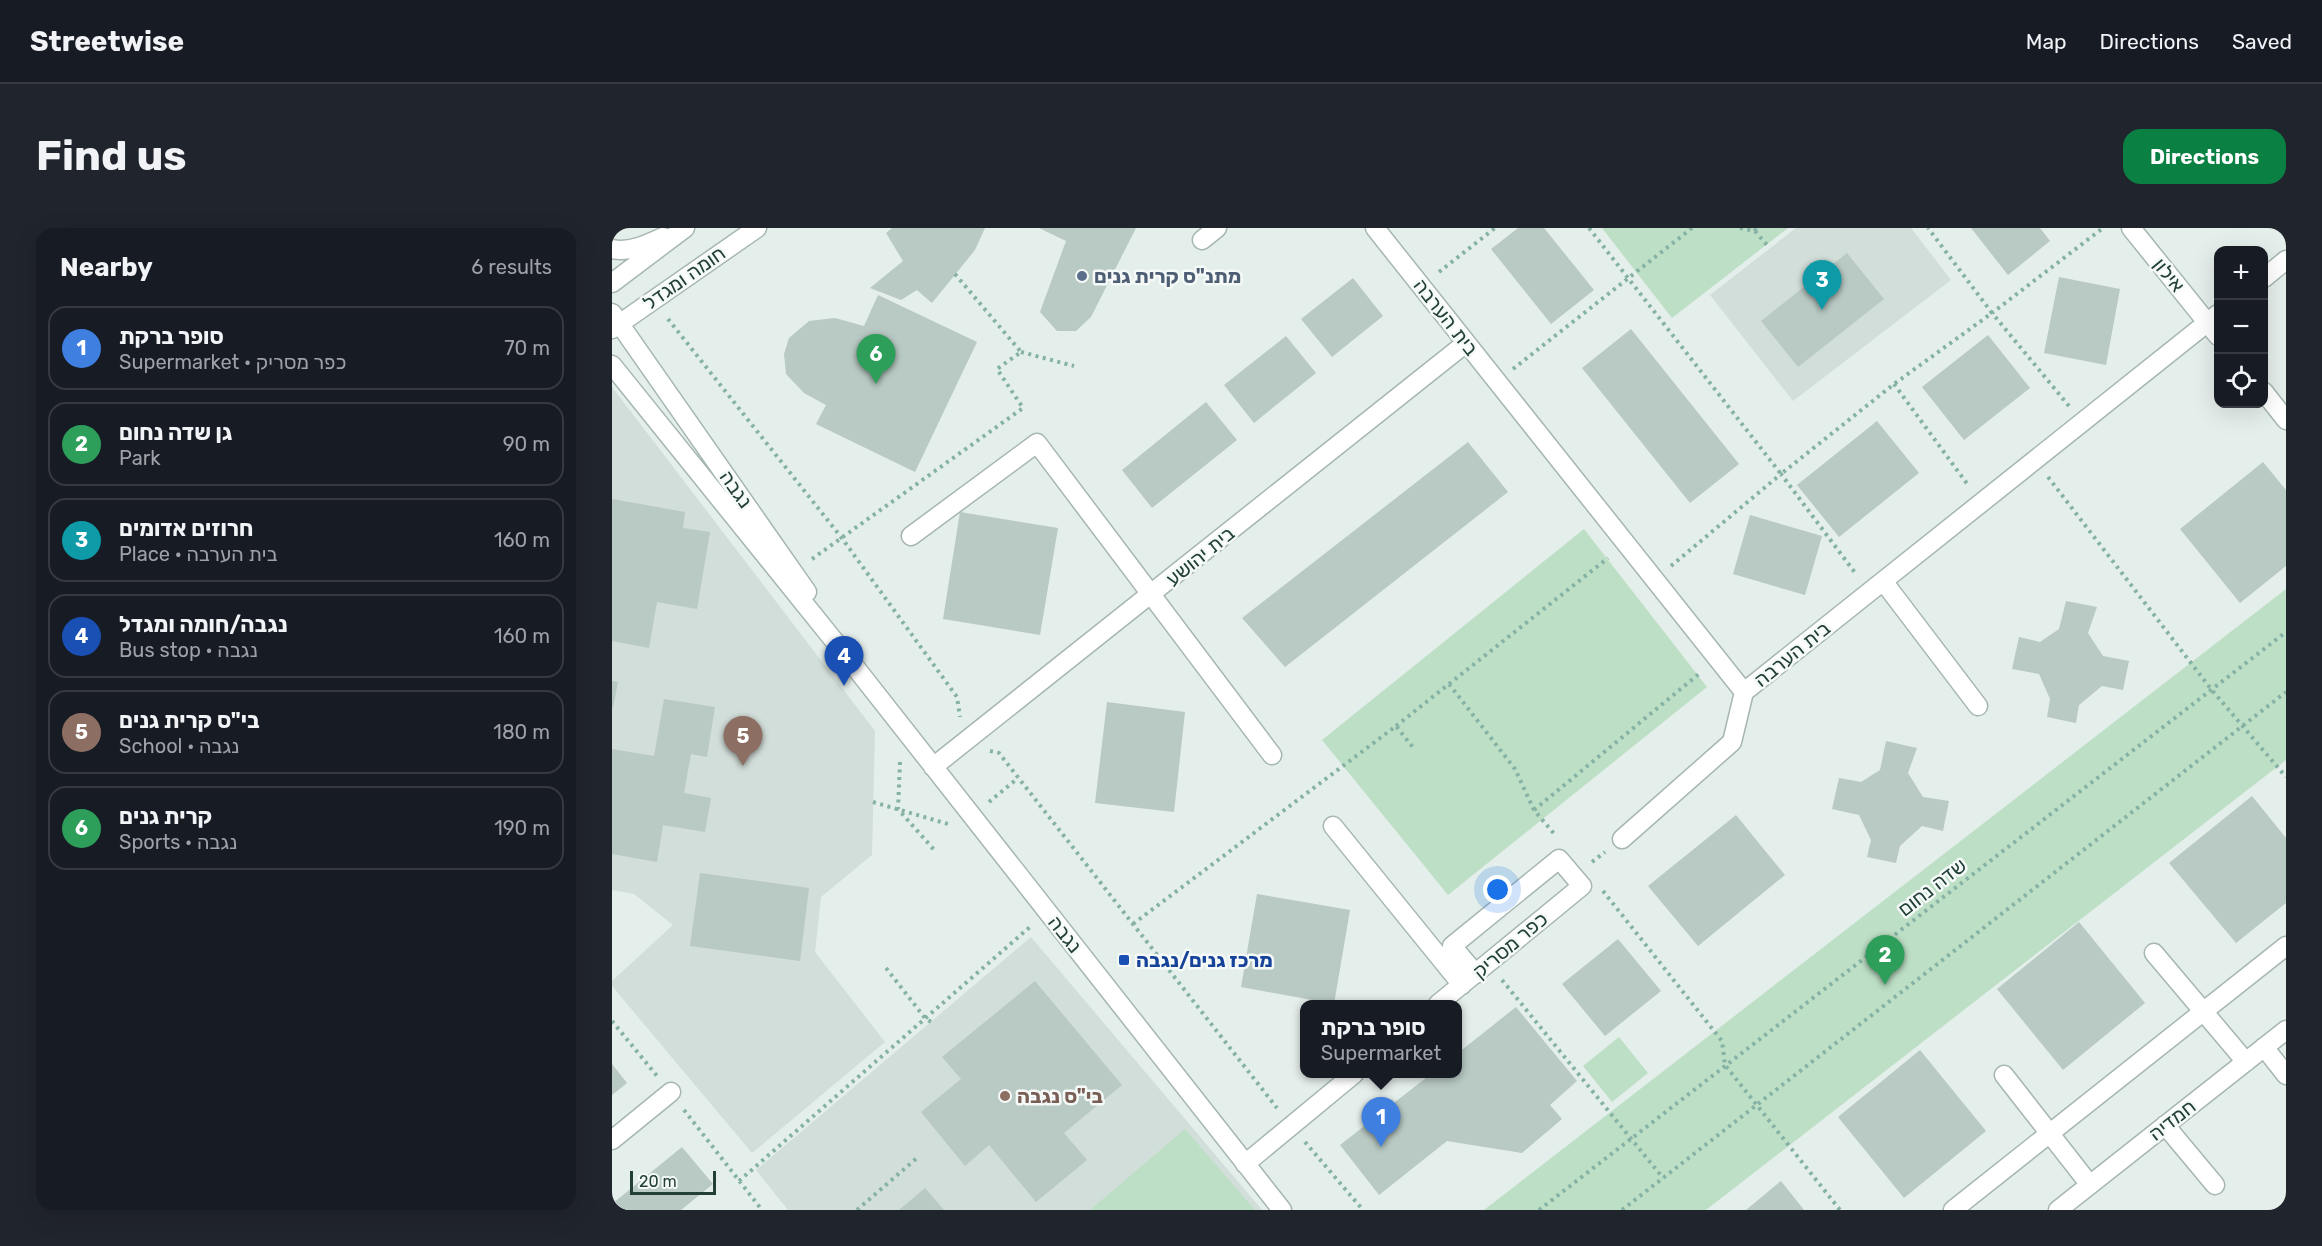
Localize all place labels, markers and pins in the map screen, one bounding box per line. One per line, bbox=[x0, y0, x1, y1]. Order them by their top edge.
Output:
pin: 3 bbox=[1802, 260, 1842, 310]
place label: מתנ"ס קרית גנים bbox=[1094, 264, 1241, 288]
marker: מתנ"ס קרית גנים bbox=[1075, 269, 1089, 283]
pin: 6 bbox=[856, 334, 896, 384]
pin: 4 bbox=[824, 636, 864, 686]
pin: 5 bbox=[724, 716, 762, 766]
pin: 2 bbox=[1866, 936, 1904, 985]
place label: מרכז גנים/נגבה bbox=[1136, 948, 1273, 972]
marker: מרכז גנים/נגבה bbox=[1117, 953, 1131, 967]
place label: בי"ס נגבה bbox=[1017, 1084, 1103, 1108]
marker: בי"ס נגבה bbox=[998, 1089, 1012, 1103]
pin: 1 bbox=[1362, 1098, 1400, 1147]

